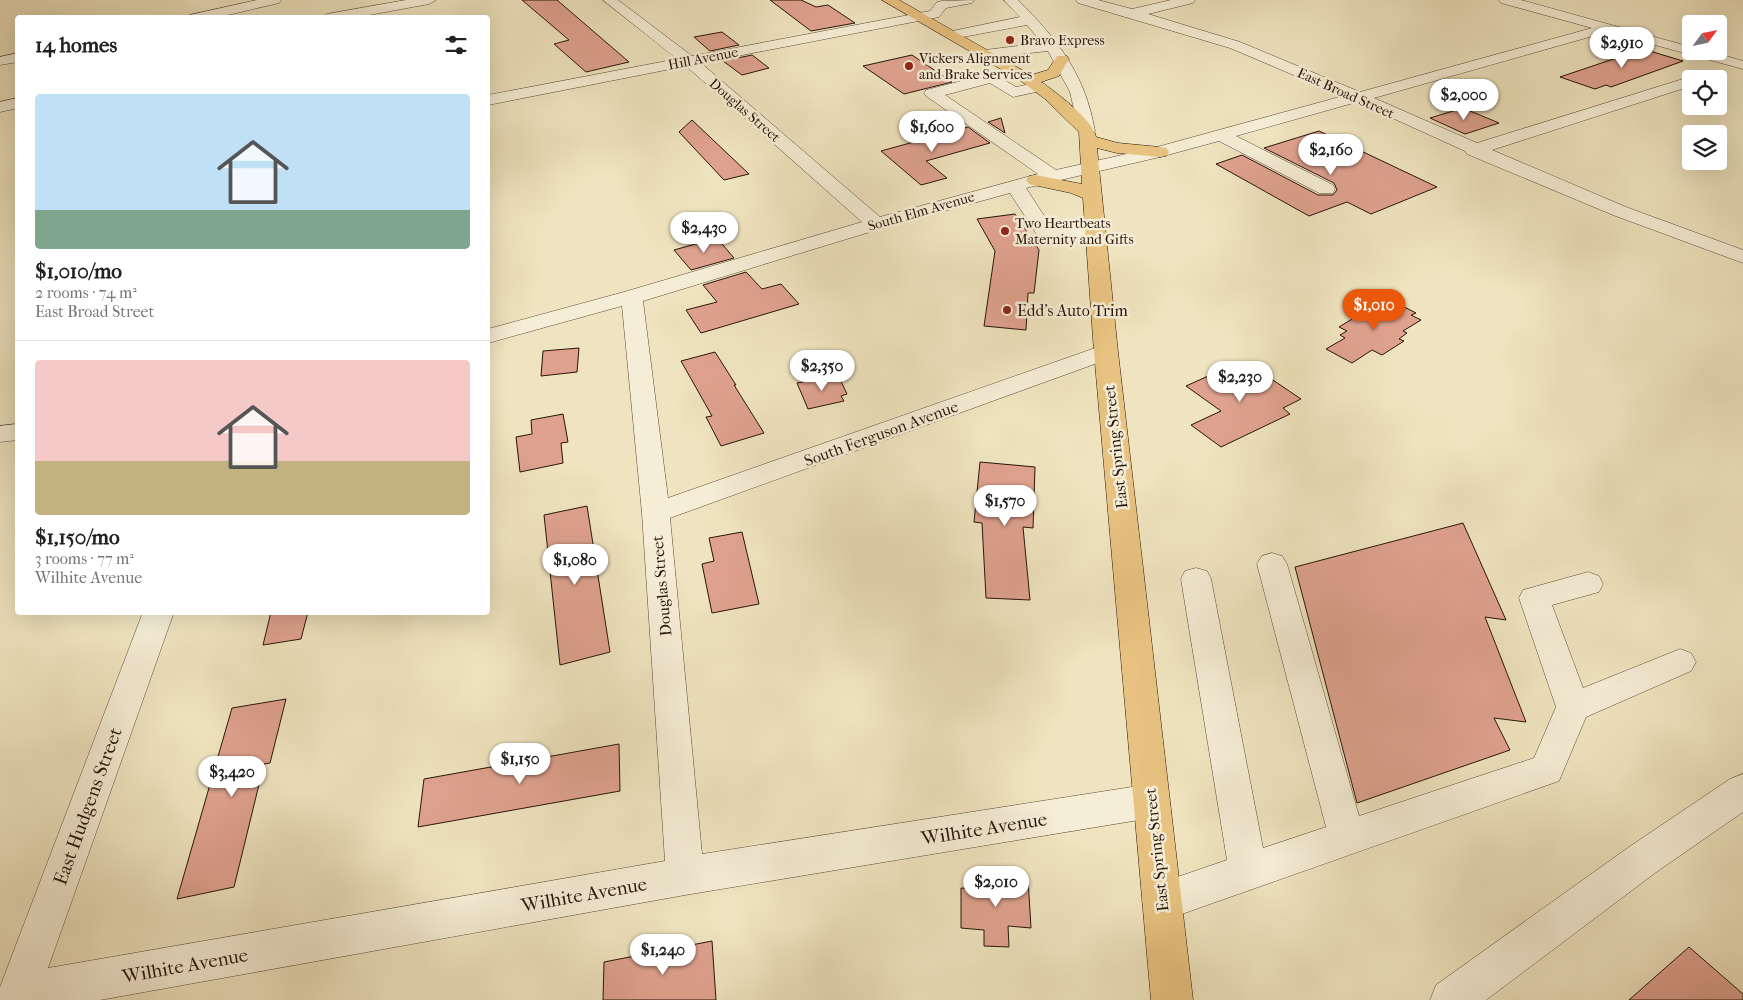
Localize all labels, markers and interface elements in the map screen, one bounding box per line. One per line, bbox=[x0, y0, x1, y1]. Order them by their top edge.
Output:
north arrow bbox=[1682, 15, 1728, 60]
map controls bbox=[1682, 15, 1727, 170]
pin: $2,910 bbox=[1581, 27, 1663, 69]
icon: filters bbox=[442, 31, 470, 59]
place label: Bravo Express bbox=[1020, 32, 1105, 49]
text: 14 homes bbox=[35, 33, 117, 57]
text: $2,910 bbox=[1601, 33, 1643, 52]
marker: Bravo Express bbox=[1004, 34, 1016, 46]
street label: Hill Avenue bbox=[667, 43, 740, 74]
place label: Vickers Alignment and Brake Services bbox=[918, 50, 1032, 83]
marker: Vickers Alignment and Brake Services bbox=[903, 60, 915, 72]
street label: East Broad Street bbox=[1295, 64, 1397, 122]
button: locate bbox=[1682, 70, 1727, 115]
street label: Douglas Street bbox=[706, 75, 784, 146]
pin: $2,000 bbox=[1423, 78, 1505, 121]
text: $2,000 bbox=[1441, 85, 1487, 104]
pin: $1,600 bbox=[891, 110, 973, 153]
text: $1,600 bbox=[910, 117, 954, 136]
button: layers bbox=[1682, 125, 1727, 170]
icon: home bbox=[208, 127, 298, 217]
pin: $2,160 bbox=[1290, 134, 1372, 176]
text: $2,160 bbox=[1309, 140, 1353, 159]
street label: South Elm Avenue bbox=[866, 188, 977, 235]
pin: $2,430 bbox=[663, 212, 745, 254]
place label: Two Heartbeats Maternity and Gifts bbox=[1015, 215, 1134, 248]
text: $2,430 bbox=[681, 218, 727, 237]
marker: Two Heartbeats Maternity and Gifts bbox=[999, 225, 1011, 237]
text: $1,010/mo bbox=[35, 259, 122, 283]
text: 2 rooms · 74 m² bbox=[35, 283, 137, 302]
pin: $1,010 bbox=[1333, 288, 1415, 331]
text: $1,010 bbox=[1353, 295, 1395, 314]
place label: Edd's Auto Trim bbox=[1017, 301, 1129, 320]
text: East Broad Street bbox=[35, 302, 154, 321]
marker: Edd's Auto Trim bbox=[1001, 304, 1013, 316]
pin: $2,350 bbox=[781, 350, 863, 392]
text: $2,350 bbox=[801, 356, 843, 375]
pin: $2,230 bbox=[1199, 360, 1281, 403]
text: $2,230 bbox=[1218, 367, 1262, 386]
street label: East Spring Street bbox=[1100, 384, 1131, 510]
icon: home bbox=[208, 392, 298, 482]
street label: South Ferguson Avenue bbox=[801, 397, 961, 470]
pin: $1,570 bbox=[964, 484, 1046, 527]
text: $1,570 bbox=[985, 491, 1025, 510]
text: $1,150/mo bbox=[35, 525, 120, 549]
street label: Douglas Street bbox=[648, 534, 675, 637]
pin: $1,080 bbox=[534, 544, 616, 586]
text: 3 rooms · 77 m² bbox=[35, 549, 134, 568]
text: $1,080 bbox=[553, 550, 597, 569]
text: Wilhite Avenue bbox=[35, 568, 142, 587]
street label: East Hudgens Street bbox=[49, 724, 127, 888]
pin: $1,150 bbox=[479, 742, 561, 785]
text: $1,150 bbox=[500, 749, 540, 768]
pin: $3,420 bbox=[191, 756, 273, 798]
text: $3,420 bbox=[209, 762, 255, 781]
street label: East Spring Street bbox=[1141, 787, 1172, 913]
street label: Wilhite Avenue bbox=[919, 808, 1049, 850]
pin: $2,010 bbox=[955, 866, 1037, 908]
text: $2,010 bbox=[974, 872, 1018, 891]
street label: Wilhite Avenue bbox=[519, 873, 649, 917]
pin: $1,240 bbox=[622, 934, 704, 976]
text: $1,240 bbox=[641, 940, 685, 959]
street label: Wilhite Avenue bbox=[120, 944, 250, 988]

